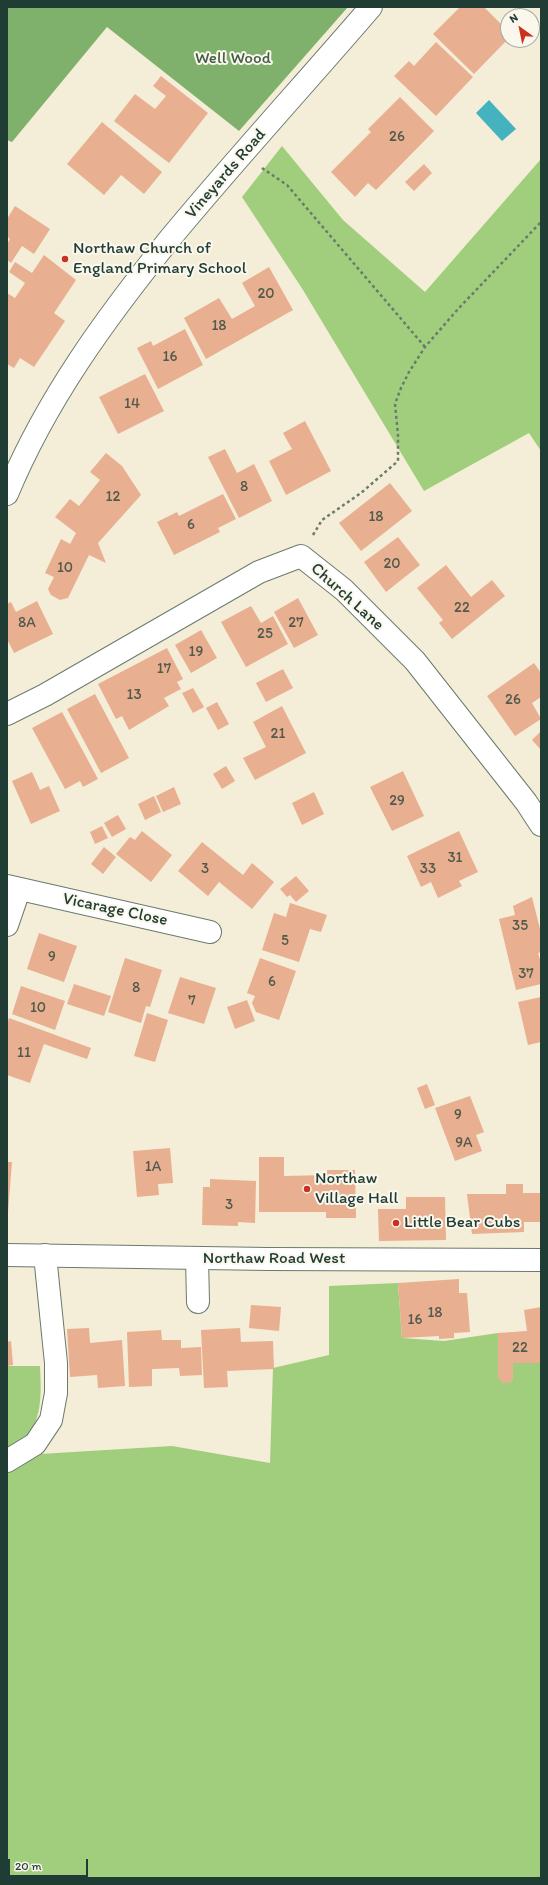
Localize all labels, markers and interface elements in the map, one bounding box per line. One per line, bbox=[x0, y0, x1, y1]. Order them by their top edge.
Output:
north arrow bbox=[500, 8, 540, 48]
text: N bbox=[507, 11, 520, 26]
park label: Well Wood bbox=[195, 49, 271, 69]
street label: Vineyards Road bbox=[181, 125, 271, 223]
house number: 26 bbox=[389, 128, 405, 146]
place label: Northaw Church of England Primary School bbox=[73, 239, 247, 279]
marker: Northaw Church of England Primary School bbox=[60, 254, 70, 264]
house number: 20 bbox=[257, 285, 275, 303]
house number: 18 bbox=[211, 317, 227, 335]
house number: 16 bbox=[163, 348, 177, 366]
house number: 14 bbox=[124, 395, 140, 413]
house number: 8 bbox=[240, 478, 248, 496]
house number: 12 bbox=[106, 488, 120, 506]
house number: 18 bbox=[368, 508, 384, 526]
house number: 6 bbox=[187, 516, 195, 534]
house number: 20 bbox=[383, 555, 401, 573]
house number: 10 bbox=[57, 559, 73, 577]
street label: Church Lane bbox=[306, 559, 388, 635]
house number: 22 bbox=[454, 599, 470, 617]
house number: 8A bbox=[18, 614, 36, 632]
house number: 27 bbox=[288, 614, 304, 632]
house number: 25 bbox=[257, 625, 273, 643]
house number: 19 bbox=[189, 643, 203, 661]
house number: 17 bbox=[157, 660, 171, 678]
house number: 13 bbox=[126, 686, 142, 704]
house number: 26 bbox=[505, 691, 521, 709]
house number: 21 bbox=[271, 725, 285, 743]
house number: 29 bbox=[389, 792, 405, 810]
house number: 31 bbox=[447, 849, 463, 867]
house number: 3 bbox=[201, 860, 209, 878]
house number: 33 bbox=[420, 860, 436, 878]
street label: Vicarage Close bbox=[61, 889, 169, 931]
house number: 35 bbox=[512, 917, 528, 935]
house number: 5 bbox=[281, 932, 289, 950]
house number: 9 bbox=[48, 948, 56, 966]
house number: 37 bbox=[518, 965, 534, 983]
house number: 6 bbox=[268, 973, 276, 991]
house number: 8 bbox=[132, 979, 140, 997]
house number: 7 bbox=[188, 992, 196, 1010]
house number: 10 bbox=[30, 999, 46, 1017]
house number: 11 bbox=[17, 1044, 31, 1062]
house number: 9 bbox=[454, 1106, 462, 1124]
house number: 9A bbox=[455, 1134, 473, 1152]
house number: 1A bbox=[145, 1158, 161, 1176]
place label: Northaw Village Hall bbox=[315, 1169, 398, 1209]
marker: Northaw Village Hall bbox=[302, 1184, 312, 1194]
house number: 3 bbox=[225, 1196, 233, 1214]
place label: Little Bear Cubs bbox=[404, 1213, 520, 1233]
marker: Little Bear Cubs bbox=[391, 1218, 401, 1228]
street label: Northaw Road West bbox=[203, 1249, 345, 1269]
house number: 18 bbox=[427, 1304, 443, 1322]
house number: 16 bbox=[408, 1311, 422, 1329]
house number: 22 bbox=[512, 1339, 528, 1357]
scale bar bbox=[10, 1851, 90, 1877]
text: 20 m bbox=[15, 1859, 42, 1873]

